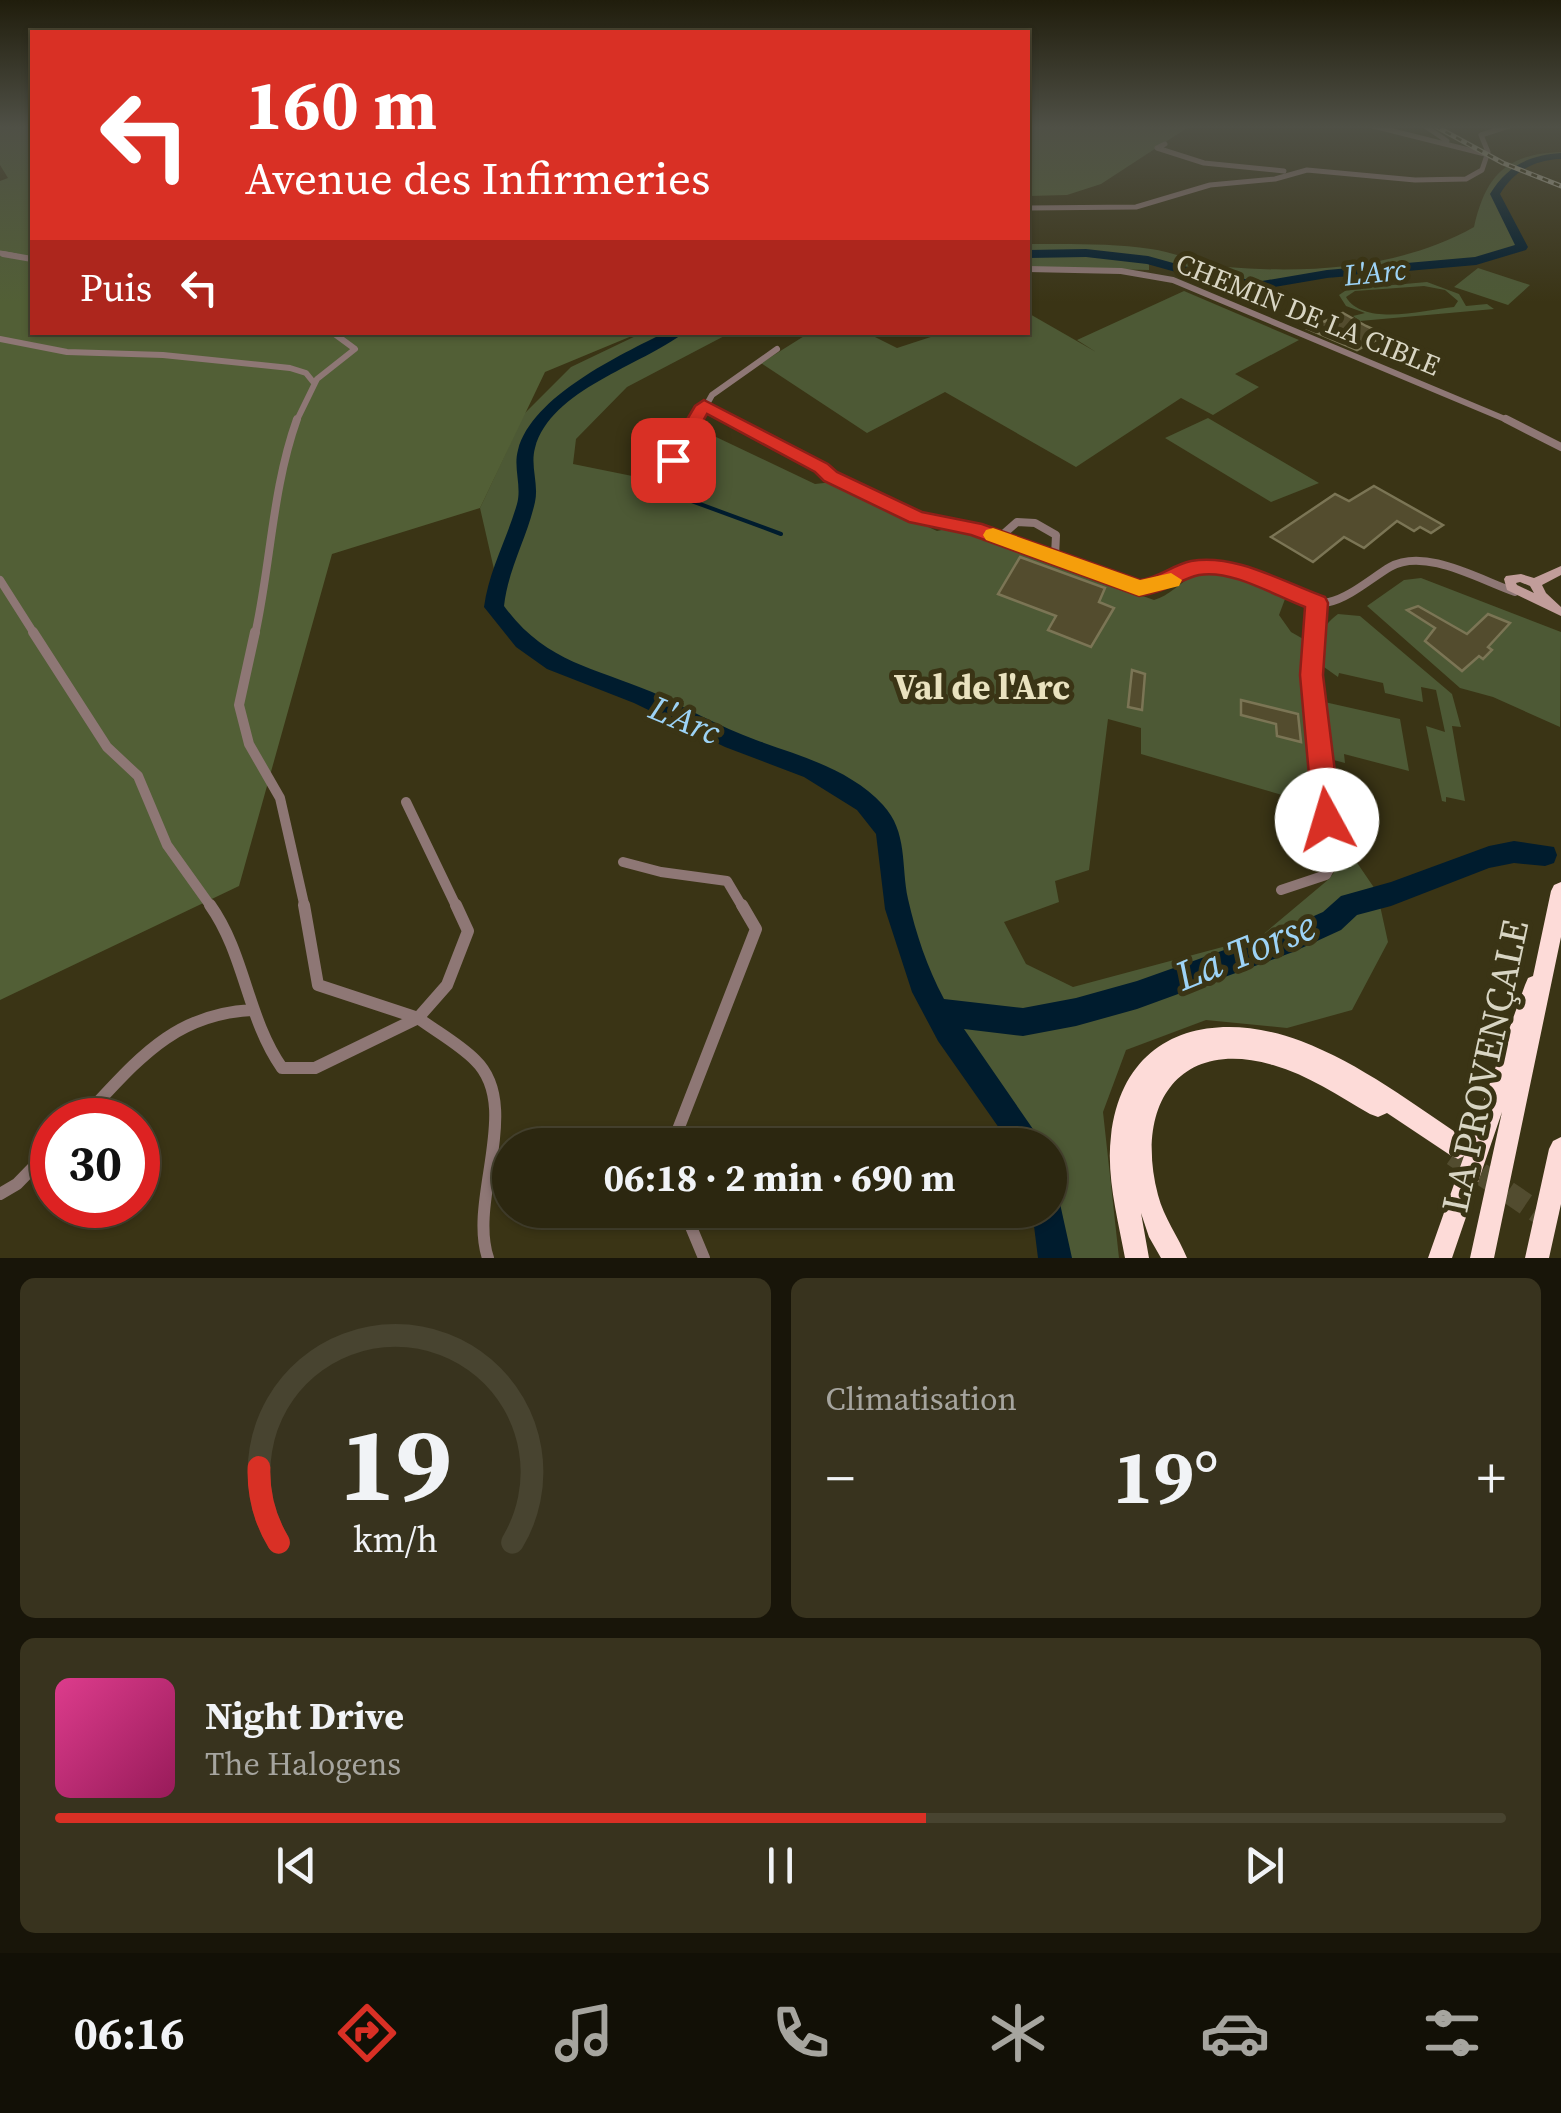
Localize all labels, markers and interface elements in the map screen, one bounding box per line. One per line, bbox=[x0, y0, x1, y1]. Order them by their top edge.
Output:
text: 160 m bbox=[245, 56, 437, 152]
icon: left bbox=[80, 70, 210, 200]
text: Avenue des Infirmeries bbox=[245, 147, 710, 209]
street label: CHEMIN DE LA CIBLE bbox=[1170, 244, 1446, 384]
water label: L'Arc bbox=[1341, 248, 1409, 296]
icon: left bbox=[172, 260, 227, 315]
text: Puis bbox=[80, 262, 152, 314]
pin bbox=[631, 418, 716, 503]
icon: arrive bbox=[646, 433, 701, 488]
district label: Val de l'Arc bbox=[894, 663, 1070, 711]
water label: L'Arc bbox=[641, 683, 729, 757]
position arrow bbox=[1275, 768, 1379, 872]
water label: La Torse bbox=[1165, 896, 1324, 1005]
street label: LA PROVENÇALE bbox=[1429, 915, 1541, 1217]
speed limit sign: 30 bbox=[30, 1098, 160, 1228]
text: 06:18 · 2 min · 690 m bbox=[603, 1152, 956, 1204]
text: Climatisation bbox=[826, 1377, 1017, 1421]
text: 19 bbox=[339, 1392, 452, 1535]
text: 19° bbox=[1113, 1425, 1219, 1528]
text: − bbox=[826, 1440, 855, 1515]
text: + bbox=[1477, 1440, 1506, 1515]
text: km/h bbox=[353, 1515, 438, 1564]
text: Night Drive bbox=[205, 1690, 404, 1742]
text: The Halogens bbox=[205, 1742, 401, 1786]
icon: previous bbox=[269, 1838, 324, 1893]
icon: pause bbox=[753, 1838, 808, 1893]
icon: next bbox=[1237, 1838, 1292, 1893]
icon: directions bbox=[332, 1998, 402, 2068]
icon: music bbox=[549, 1998, 619, 2068]
icon: phone bbox=[766, 1998, 836, 2068]
icon: climate bbox=[983, 1998, 1053, 2068]
icon: car bbox=[1200, 1998, 1270, 2068]
icon: filters bbox=[1417, 1998, 1487, 2068]
text: 06:16 bbox=[74, 2002, 185, 2064]

